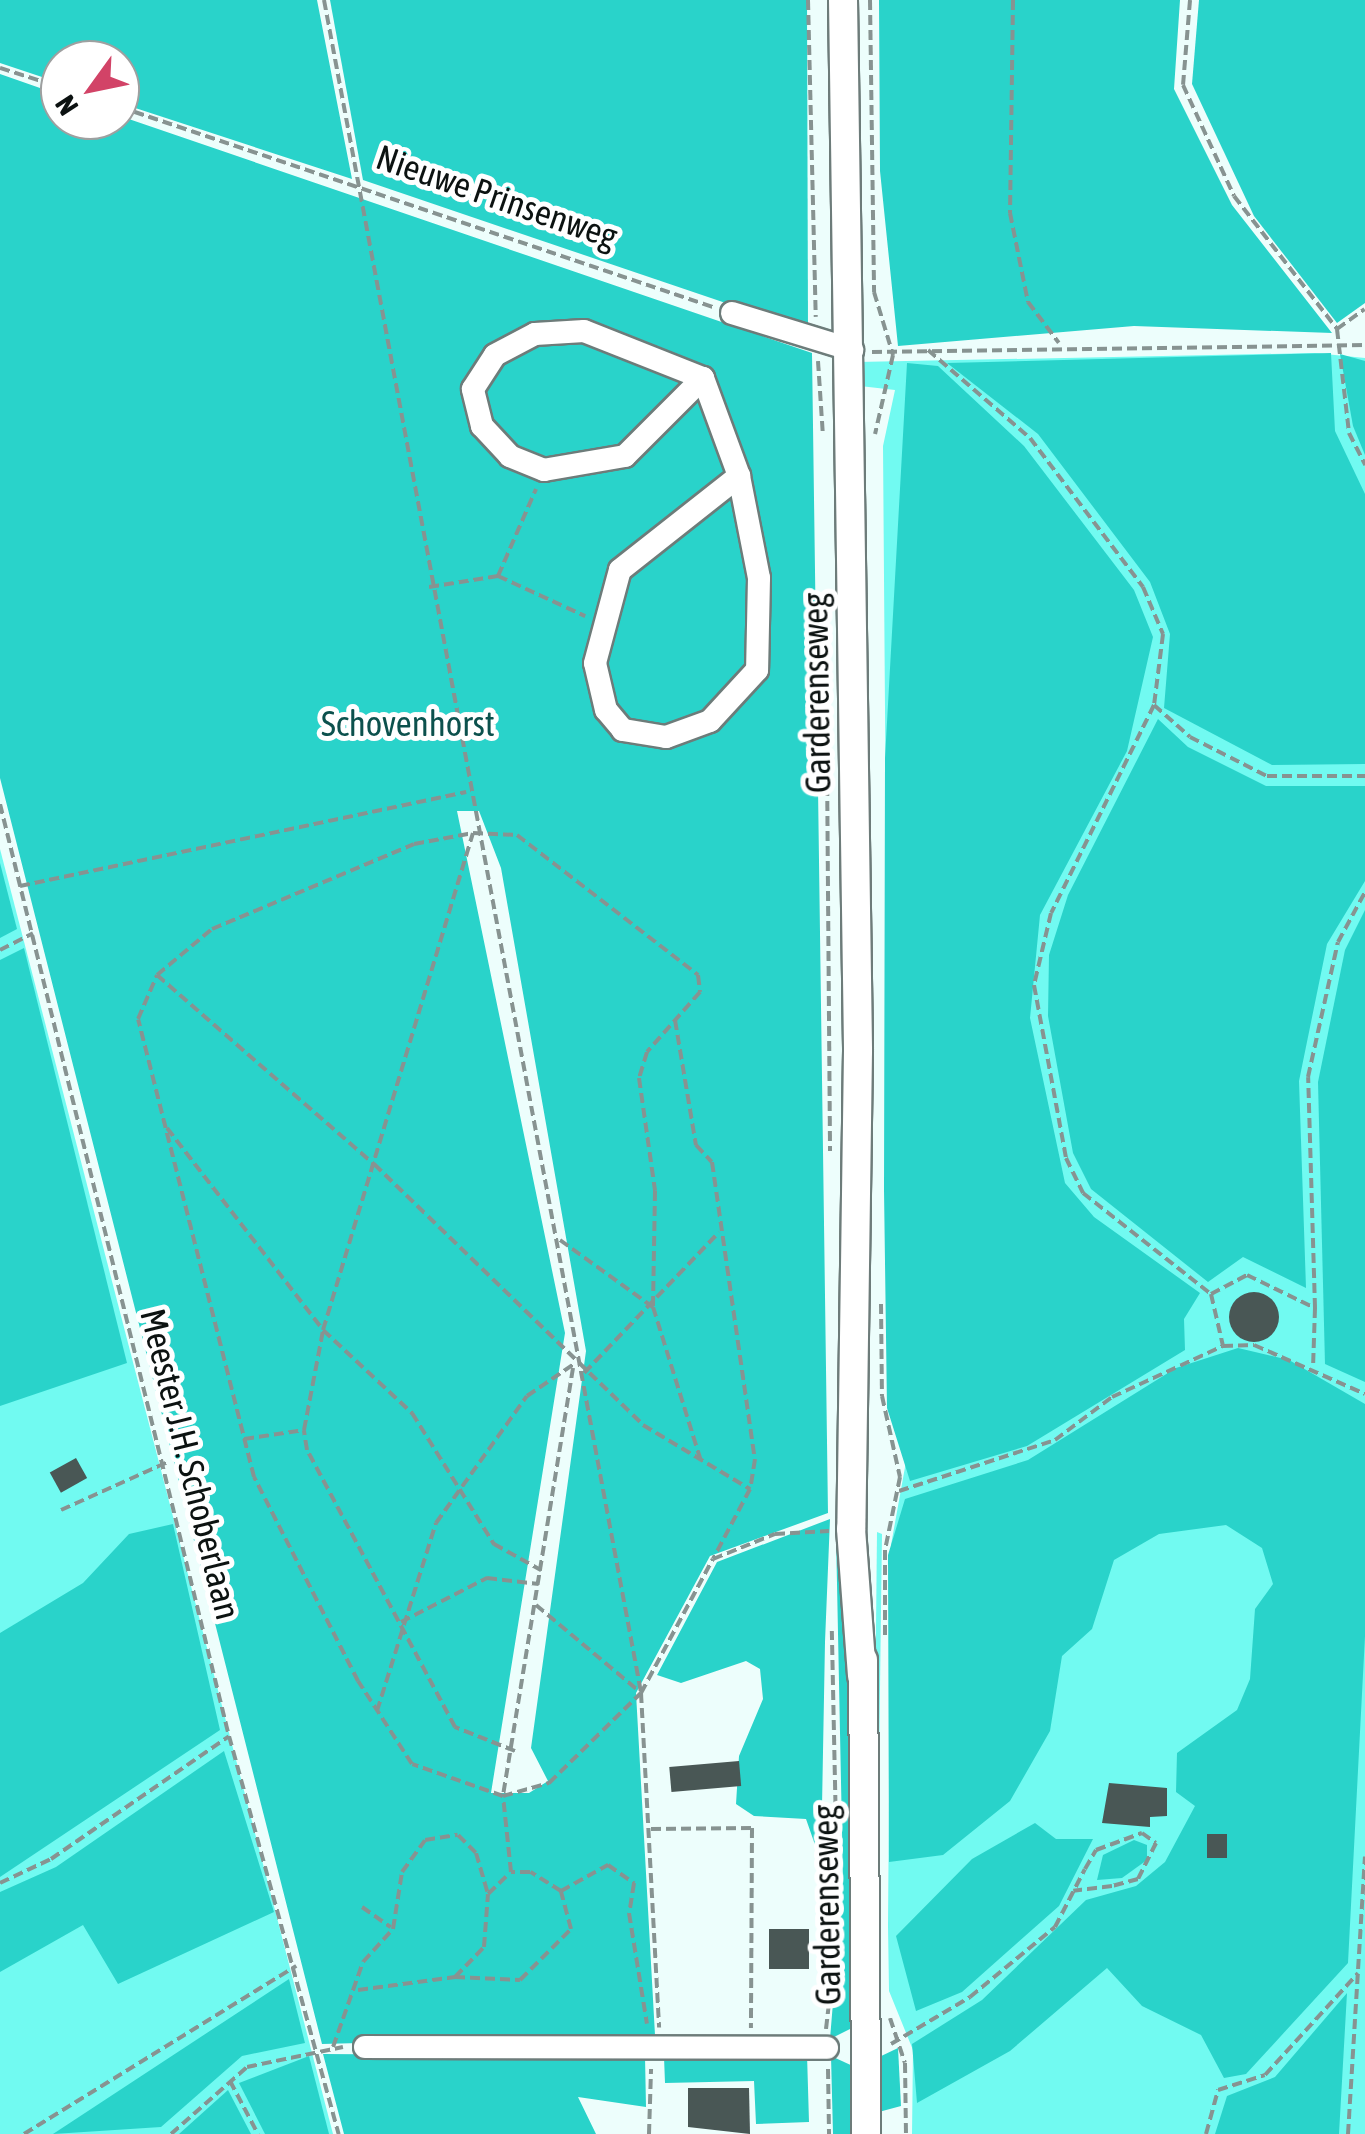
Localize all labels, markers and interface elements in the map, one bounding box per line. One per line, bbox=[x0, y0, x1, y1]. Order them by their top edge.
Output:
north arrow bbox=[40, 40, 140, 140]
text: N bbox=[49, 90, 84, 121]
street label: Nieuwe Prinsenweg bbox=[371, 135, 623, 257]
street label: Garderenseweg bbox=[793, 593, 839, 793]
park label: Schovenhorst bbox=[321, 702, 495, 744]
street label: Meester J.H. Schoberlaan bbox=[132, 1304, 250, 1624]
street label: Garderenseweg bbox=[803, 1805, 849, 2005]

